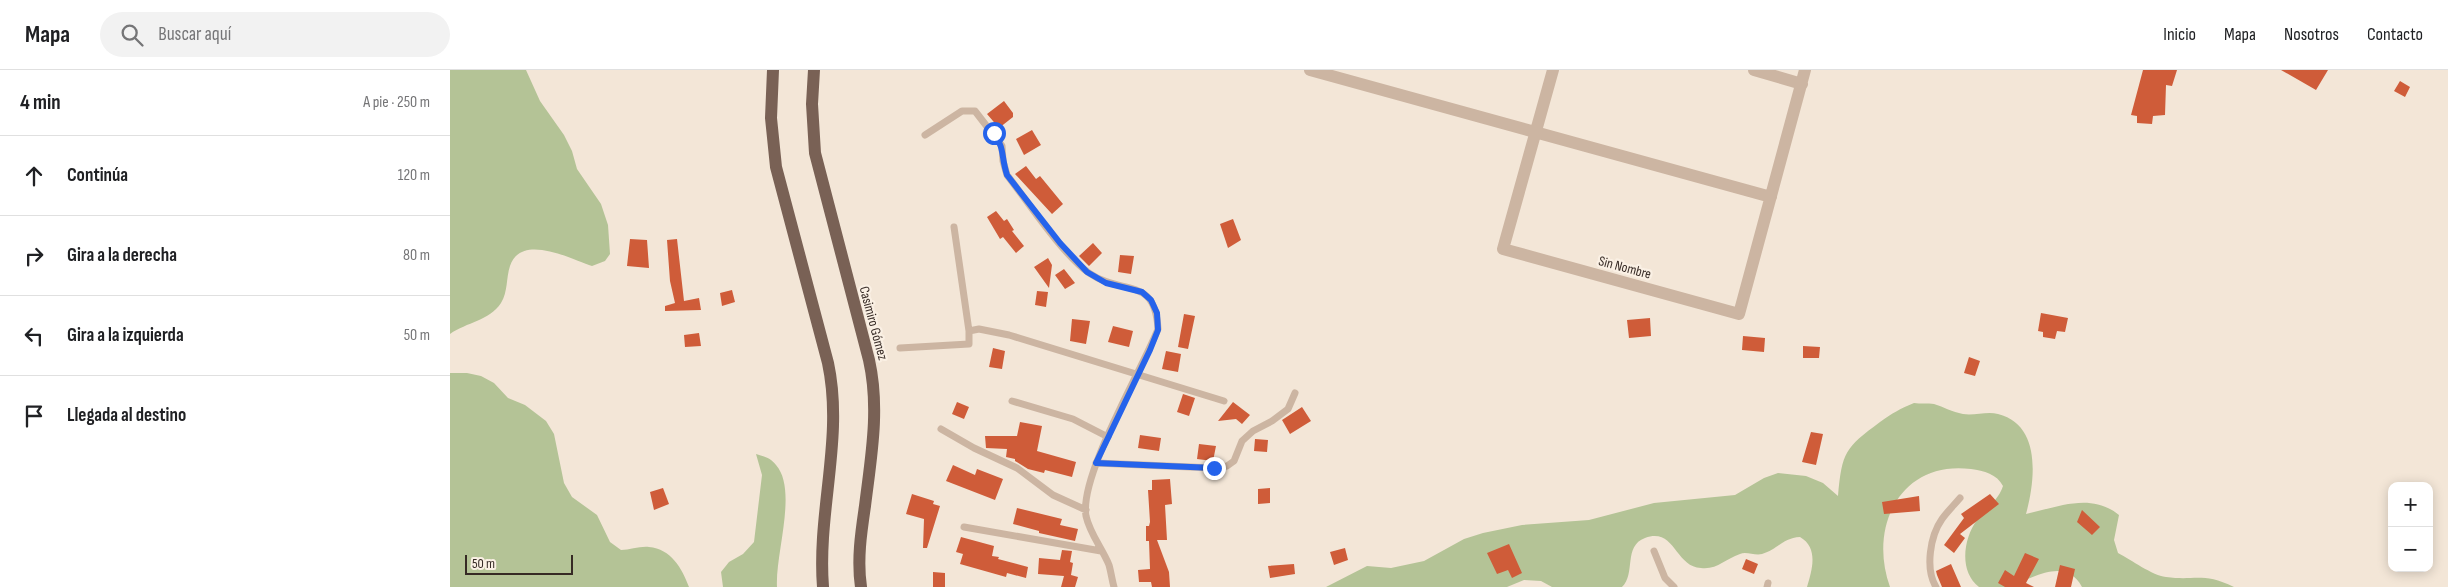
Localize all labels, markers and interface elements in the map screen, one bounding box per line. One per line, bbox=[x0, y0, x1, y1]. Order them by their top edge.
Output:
search box bbox=[100, 12, 450, 57]
text: Mapa bbox=[25, 20, 70, 49]
icon: search bbox=[118, 21, 146, 49]
text: Buscar aquí bbox=[158, 23, 231, 46]
text: Inicio bbox=[2163, 24, 2196, 45]
text: Mapa bbox=[2224, 24, 2256, 45]
text: Nosotros bbox=[2284, 24, 2339, 45]
text: Contacto bbox=[2367, 24, 2423, 45]
text: 4 min bbox=[20, 90, 61, 115]
text: A pie · 250 m bbox=[363, 93, 430, 112]
route start bbox=[983, 122, 1006, 145]
icon: ahead bbox=[20, 162, 48, 190]
text: Continúa bbox=[67, 164, 128, 187]
text: 120 m bbox=[398, 166, 430, 185]
icon: right bbox=[20, 242, 48, 270]
text: Gira a la derecha bbox=[67, 244, 177, 267]
text: 80 m bbox=[403, 246, 430, 265]
street label: Sin Nombre bbox=[1597, 252, 1653, 283]
street label: Casimiro Gómez bbox=[856, 284, 891, 362]
icon: left bbox=[20, 322, 48, 350]
text: Gira a la izquierda bbox=[67, 324, 184, 347]
text: 50 m bbox=[404, 326, 430, 345]
icon: arrive bbox=[20, 402, 48, 430]
text: Llegada al destino bbox=[67, 404, 186, 427]
route end bbox=[1203, 457, 1226, 480]
map controls bbox=[2388, 482, 2433, 572]
button: + bbox=[2388, 482, 2433, 527]
button: − bbox=[2388, 527, 2433, 572]
scale bar bbox=[465, 552, 572, 575]
text: 50 m bbox=[472, 555, 495, 572]

